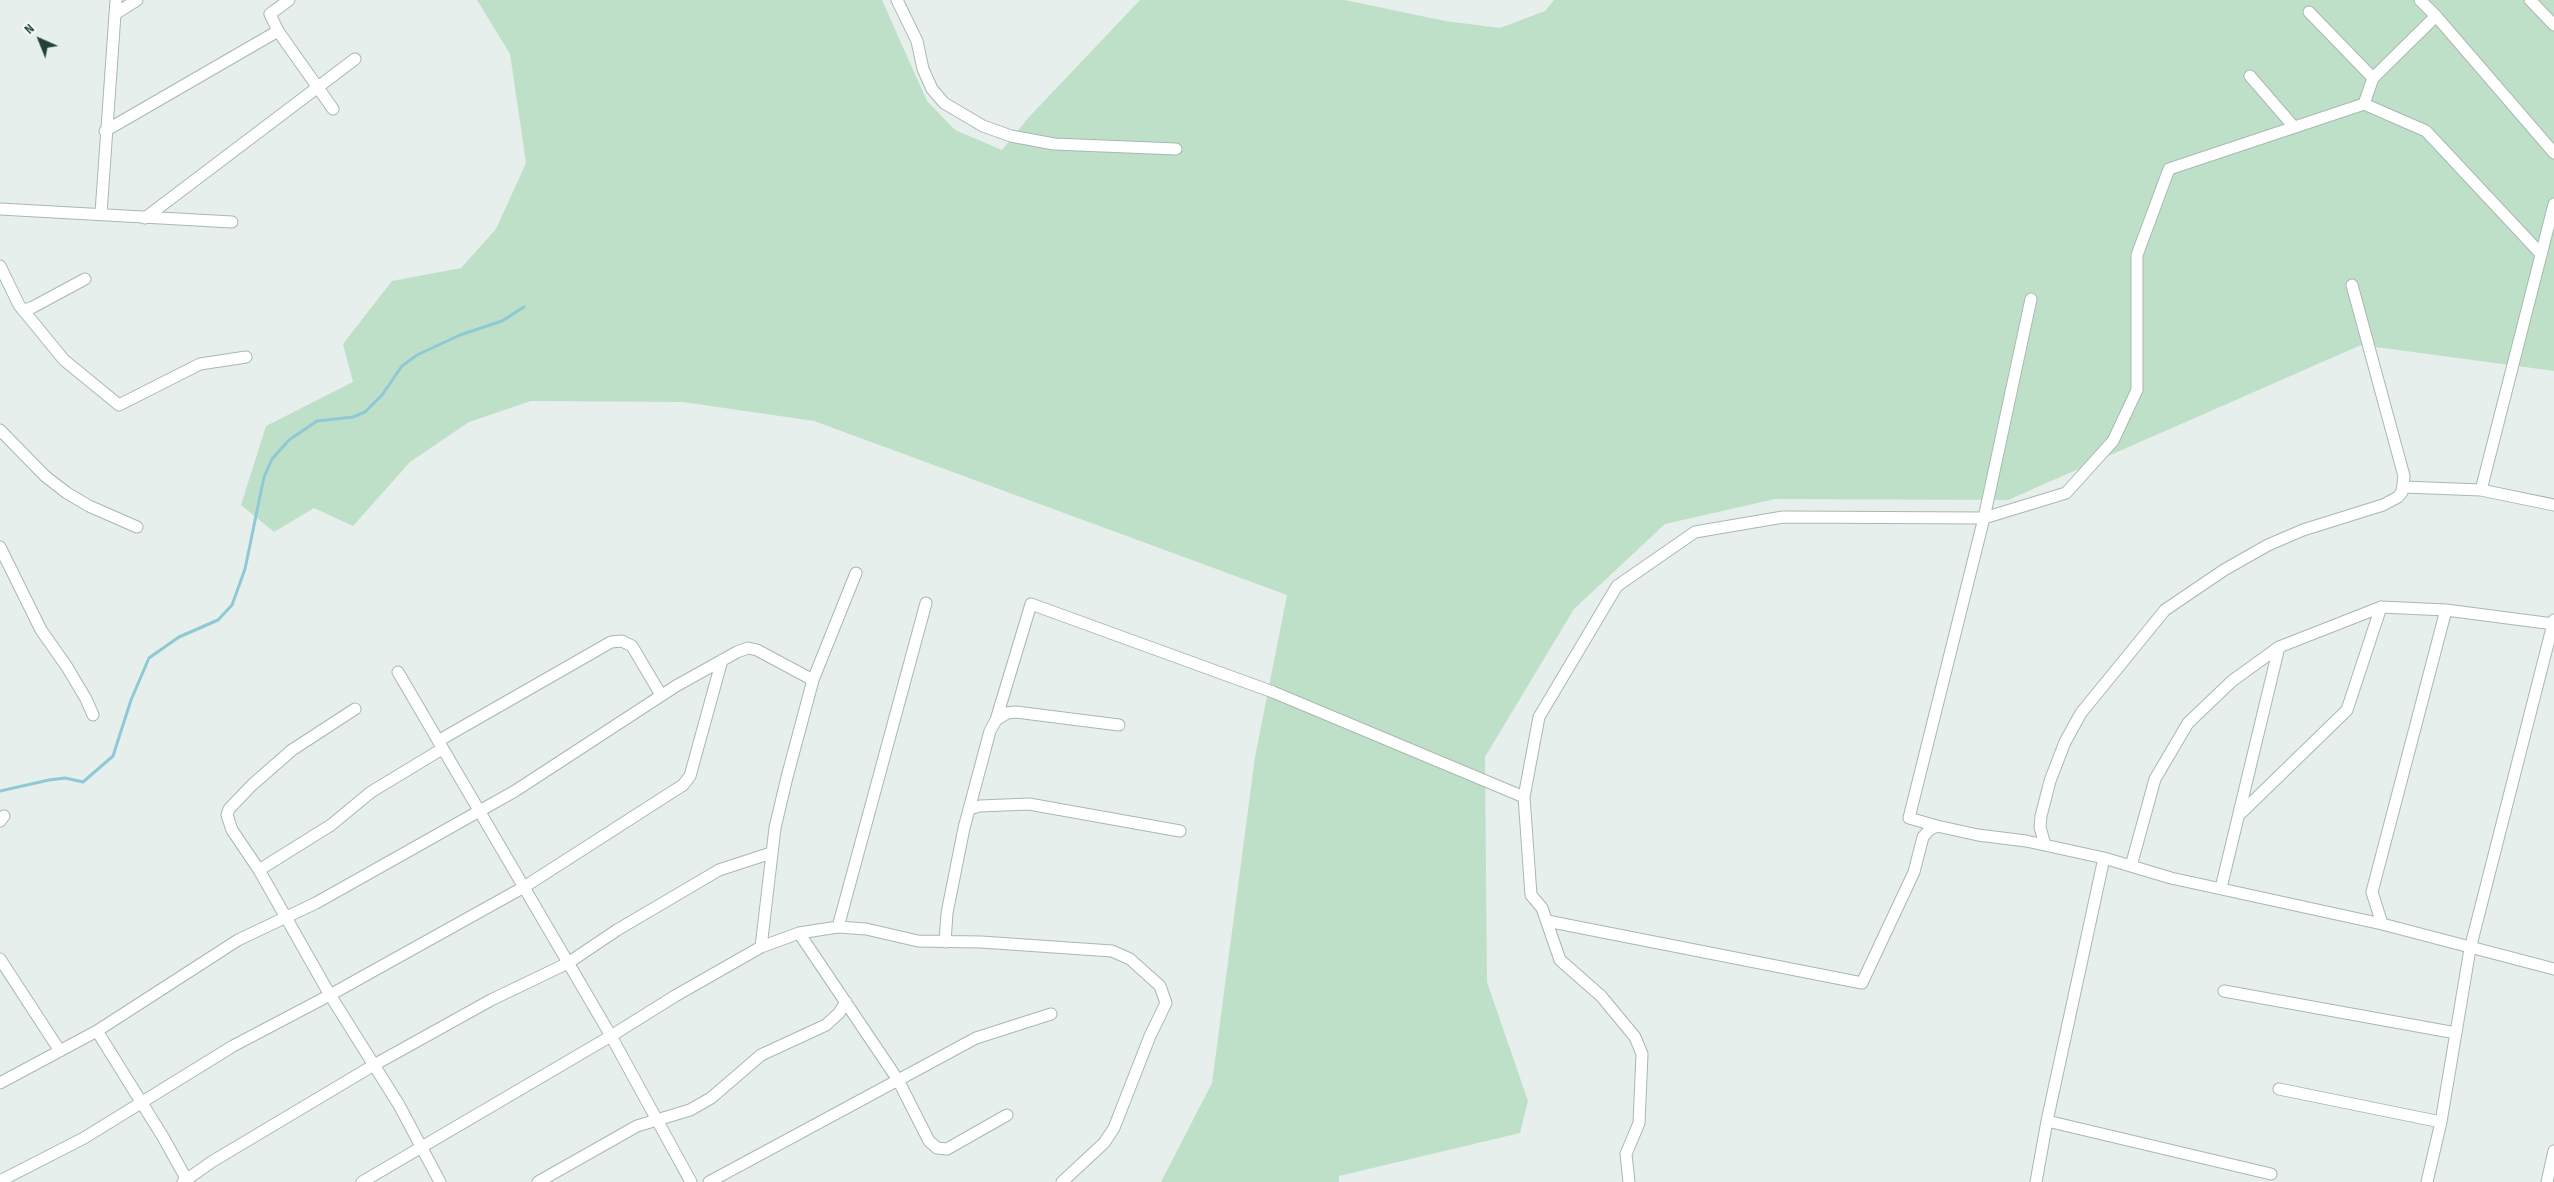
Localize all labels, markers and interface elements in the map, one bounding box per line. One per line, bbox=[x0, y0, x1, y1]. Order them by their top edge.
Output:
north arrow bbox=[15, 15, 65, 65]
text: N bbox=[21, 20, 38, 38]

